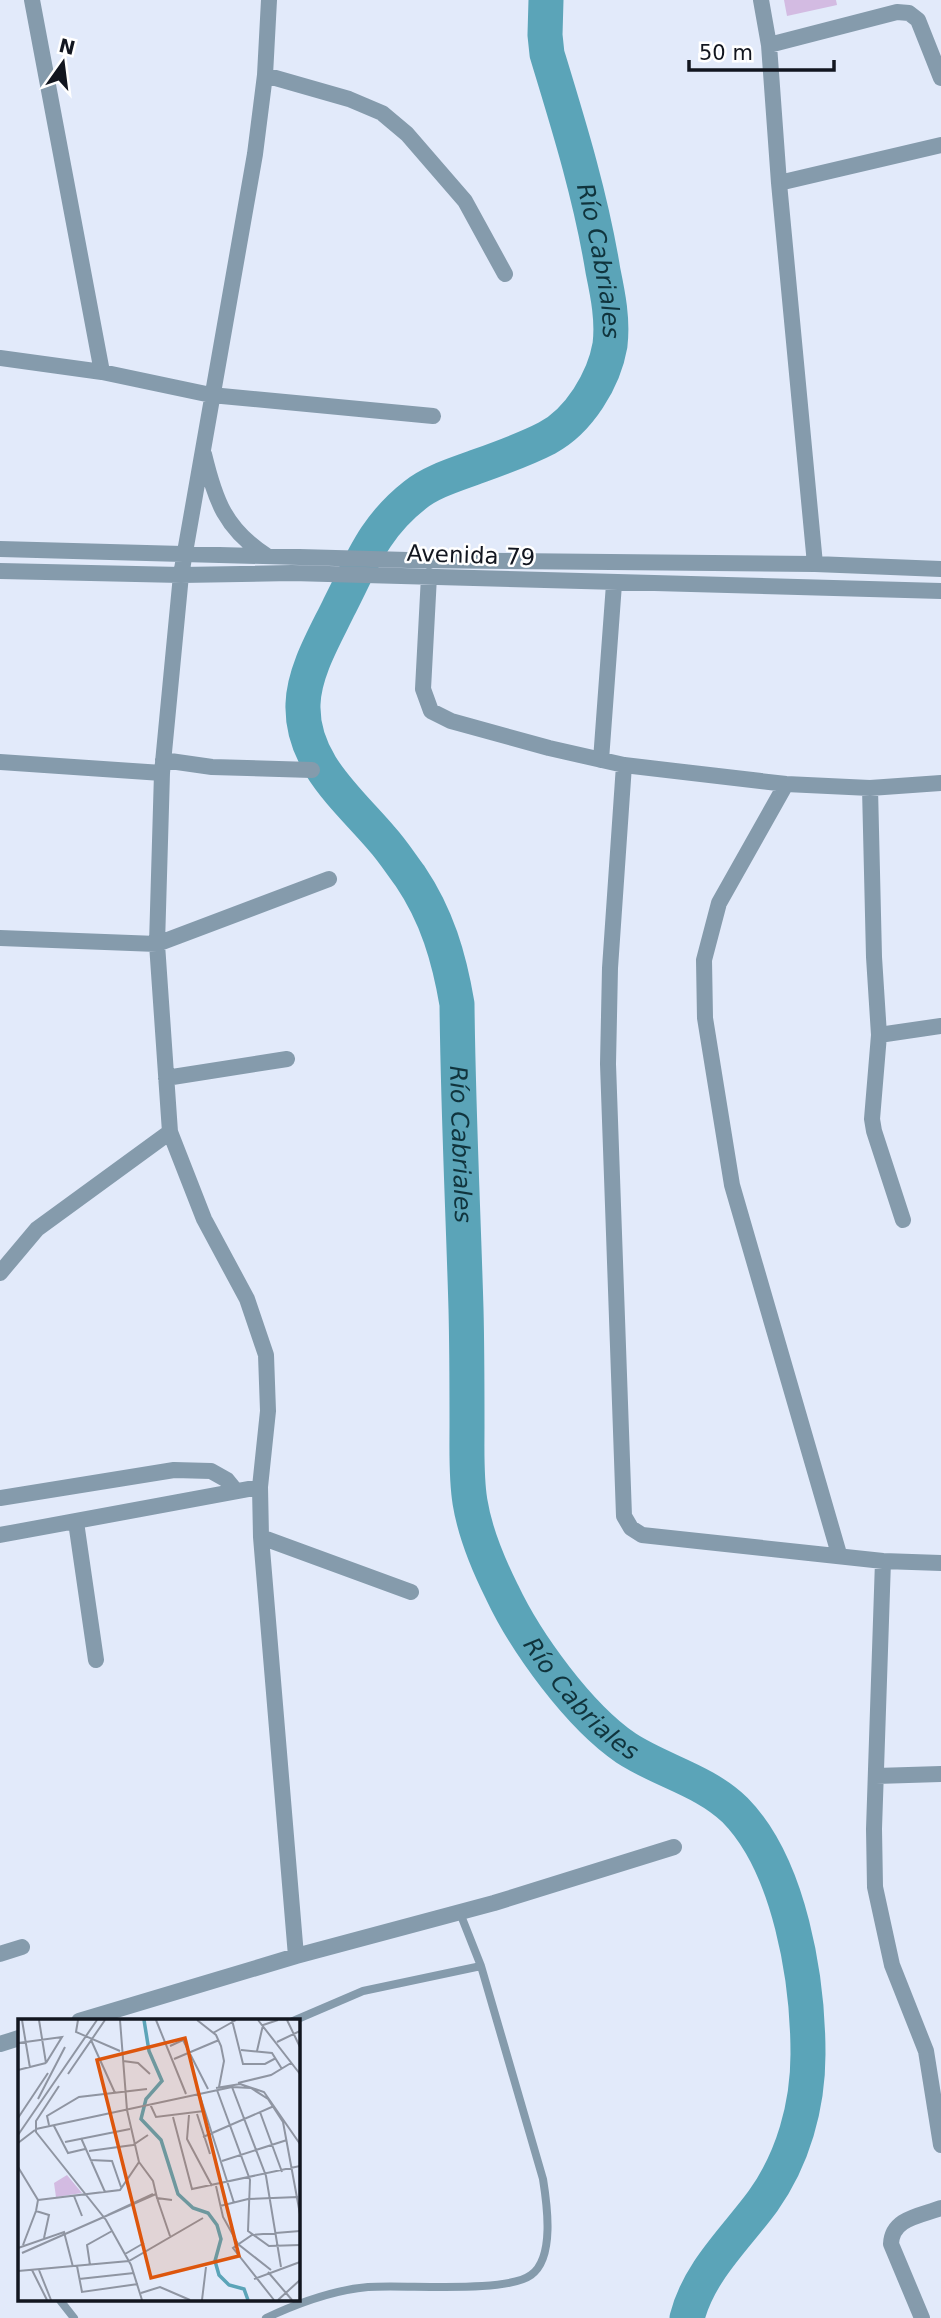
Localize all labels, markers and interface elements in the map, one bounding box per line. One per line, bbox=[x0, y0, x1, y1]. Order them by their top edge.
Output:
north arrow bbox=[28, 28, 98, 98]
scale bar bbox=[689, 28, 834, 72]
text: N bbox=[57, 34, 77, 59]
text: 50 m bbox=[699, 41, 753, 65]
water label: Río Cabriales bbox=[571, 180, 625, 339]
street label: Avenida 79 bbox=[406, 540, 536, 570]
water label: Río Cabriales bbox=[444, 1065, 477, 1223]
water label: Río Cabriales bbox=[517, 1632, 643, 1766]
inset map bbox=[18, 2019, 299, 2300]

